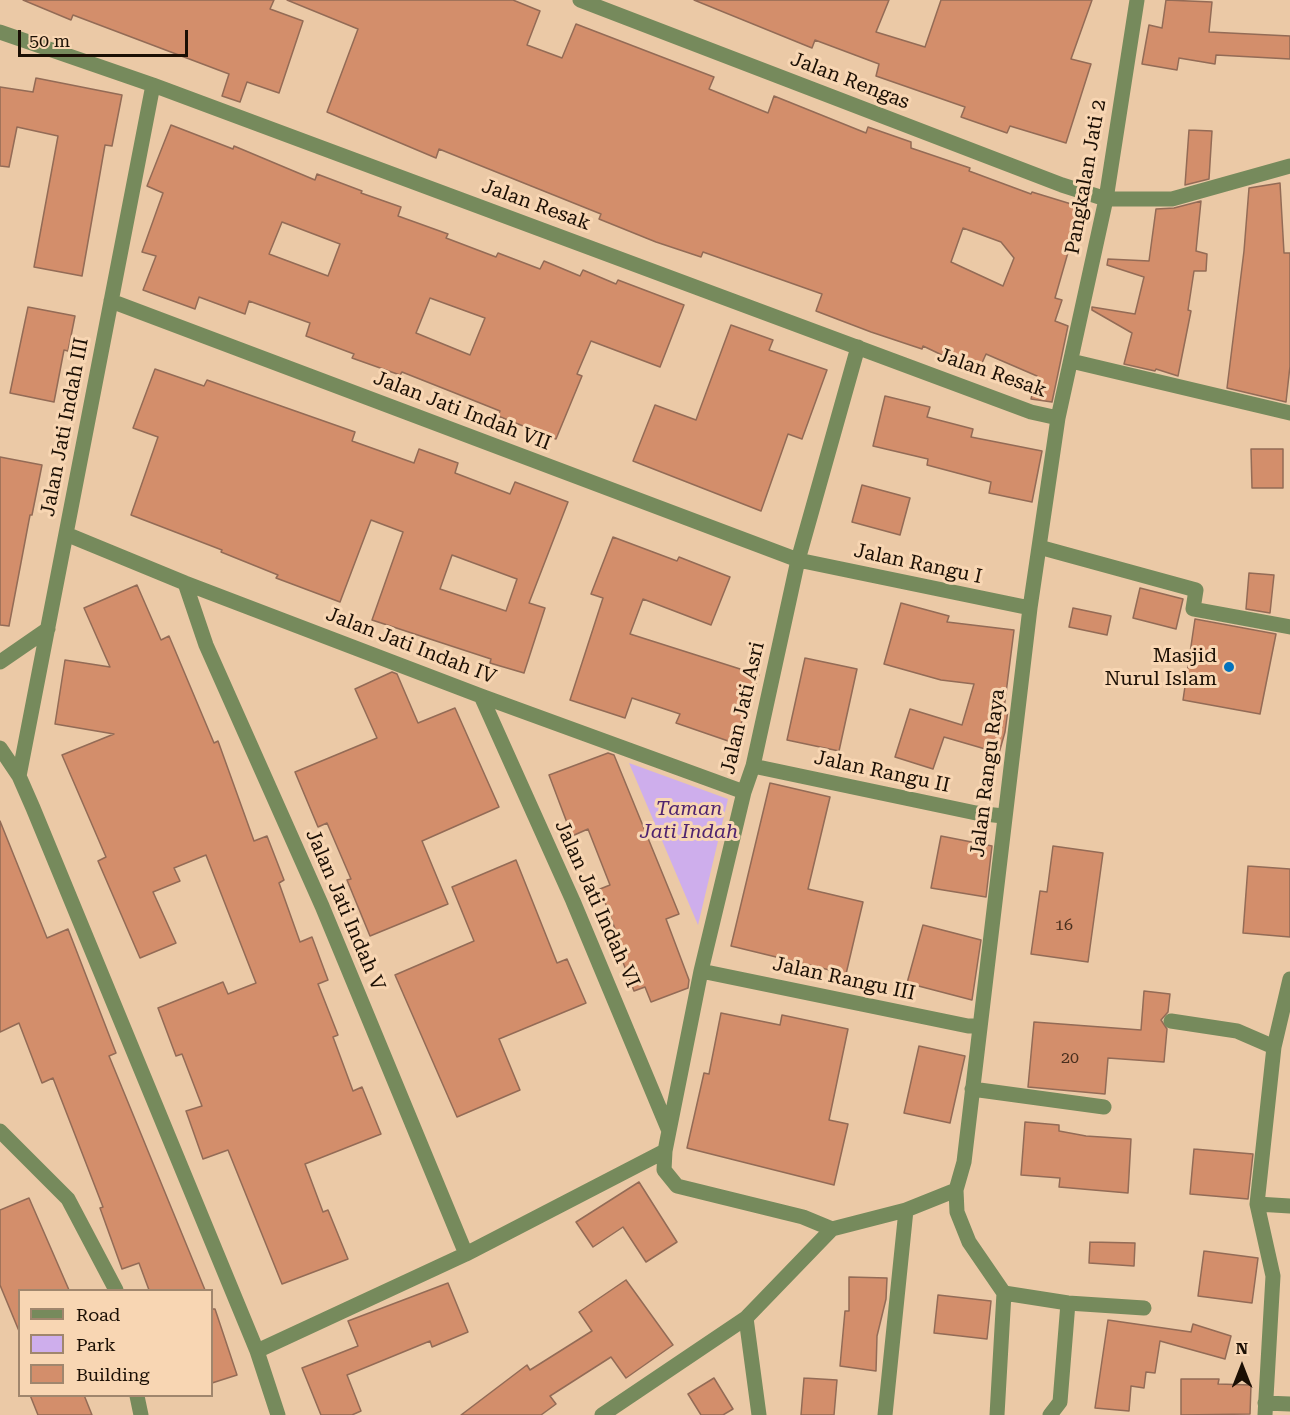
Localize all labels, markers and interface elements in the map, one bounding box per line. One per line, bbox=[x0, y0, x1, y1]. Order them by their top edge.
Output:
scale bar bbox=[21, 18, 190, 56]
text: 50 m bbox=[29, 30, 70, 51]
street label: Jalan Rengas bbox=[787, 47, 913, 115]
street label: Pangkalan Jati 2 bbox=[1061, 98, 1111, 256]
street label: Jalan Resak bbox=[478, 174, 594, 236]
street label: Jalan Jati Indah III bbox=[36, 336, 94, 518]
street label: Jalan Resak bbox=[934, 343, 1050, 403]
street label: Jalan Jati Indah VII bbox=[370, 366, 554, 456]
street label: Jalan Rangu I bbox=[852, 539, 984, 589]
street label: Jalan Jati Indah IV bbox=[322, 602, 500, 690]
street label: Jalan Jati Asri bbox=[716, 639, 770, 777]
place label: Masjid Nurul Islam bbox=[1105, 644, 1217, 691]
marker: Masjid Nurul Islam bbox=[1222, 660, 1236, 674]
street label: Jalan Rangu Raya bbox=[966, 688, 1010, 858]
street label: Jalan Rangu II bbox=[812, 746, 952, 798]
park label: Taman Jati Indah bbox=[640, 797, 738, 844]
street label: Jalan Jati Indah VI bbox=[549, 817, 645, 991]
street label: Jalan Jati Indah V bbox=[300, 826, 390, 994]
house number: 16 bbox=[1055, 915, 1073, 935]
street label: Jalan Rangu III bbox=[770, 952, 918, 1006]
house number: 20 bbox=[1061, 1048, 1079, 1068]
legend bbox=[18, 1289, 213, 1397]
text: Road bbox=[76, 1304, 120, 1325]
text: Park bbox=[76, 1334, 116, 1355]
north arrow bbox=[1212, 1337, 1272, 1397]
text: N bbox=[1236, 1339, 1248, 1358]
text: Building bbox=[76, 1364, 150, 1385]

